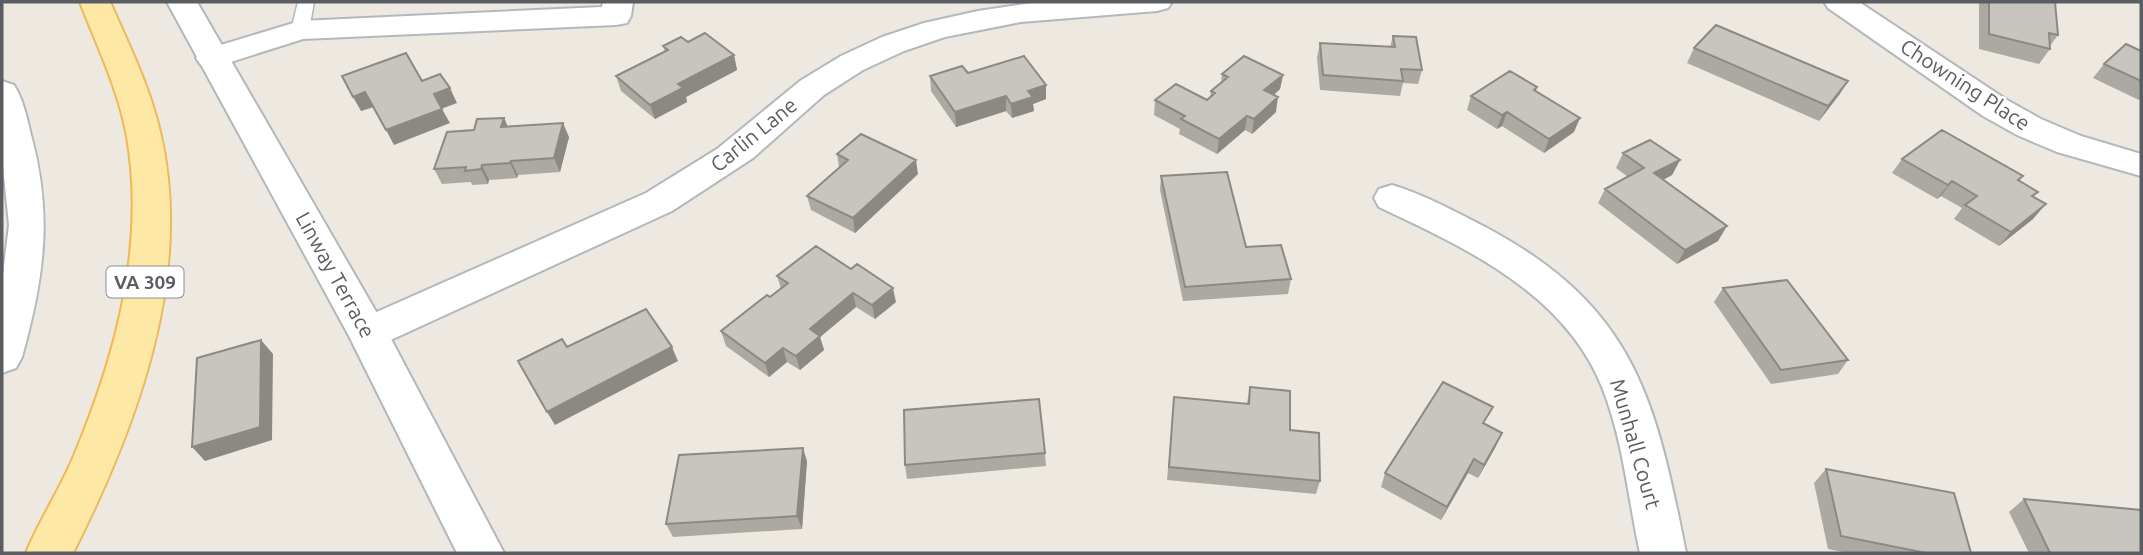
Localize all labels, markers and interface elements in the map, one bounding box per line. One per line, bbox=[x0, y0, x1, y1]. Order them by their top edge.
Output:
street label: Chowning Place bbox=[1896, 33, 2035, 135]
street label: Carlin Lane bbox=[705, 92, 801, 176]
street label: Linway Terrace bbox=[291, 207, 380, 342]
road number: VA 309 bbox=[106, 266, 184, 298]
street label: Munhall Court bbox=[1606, 376, 1666, 512]

